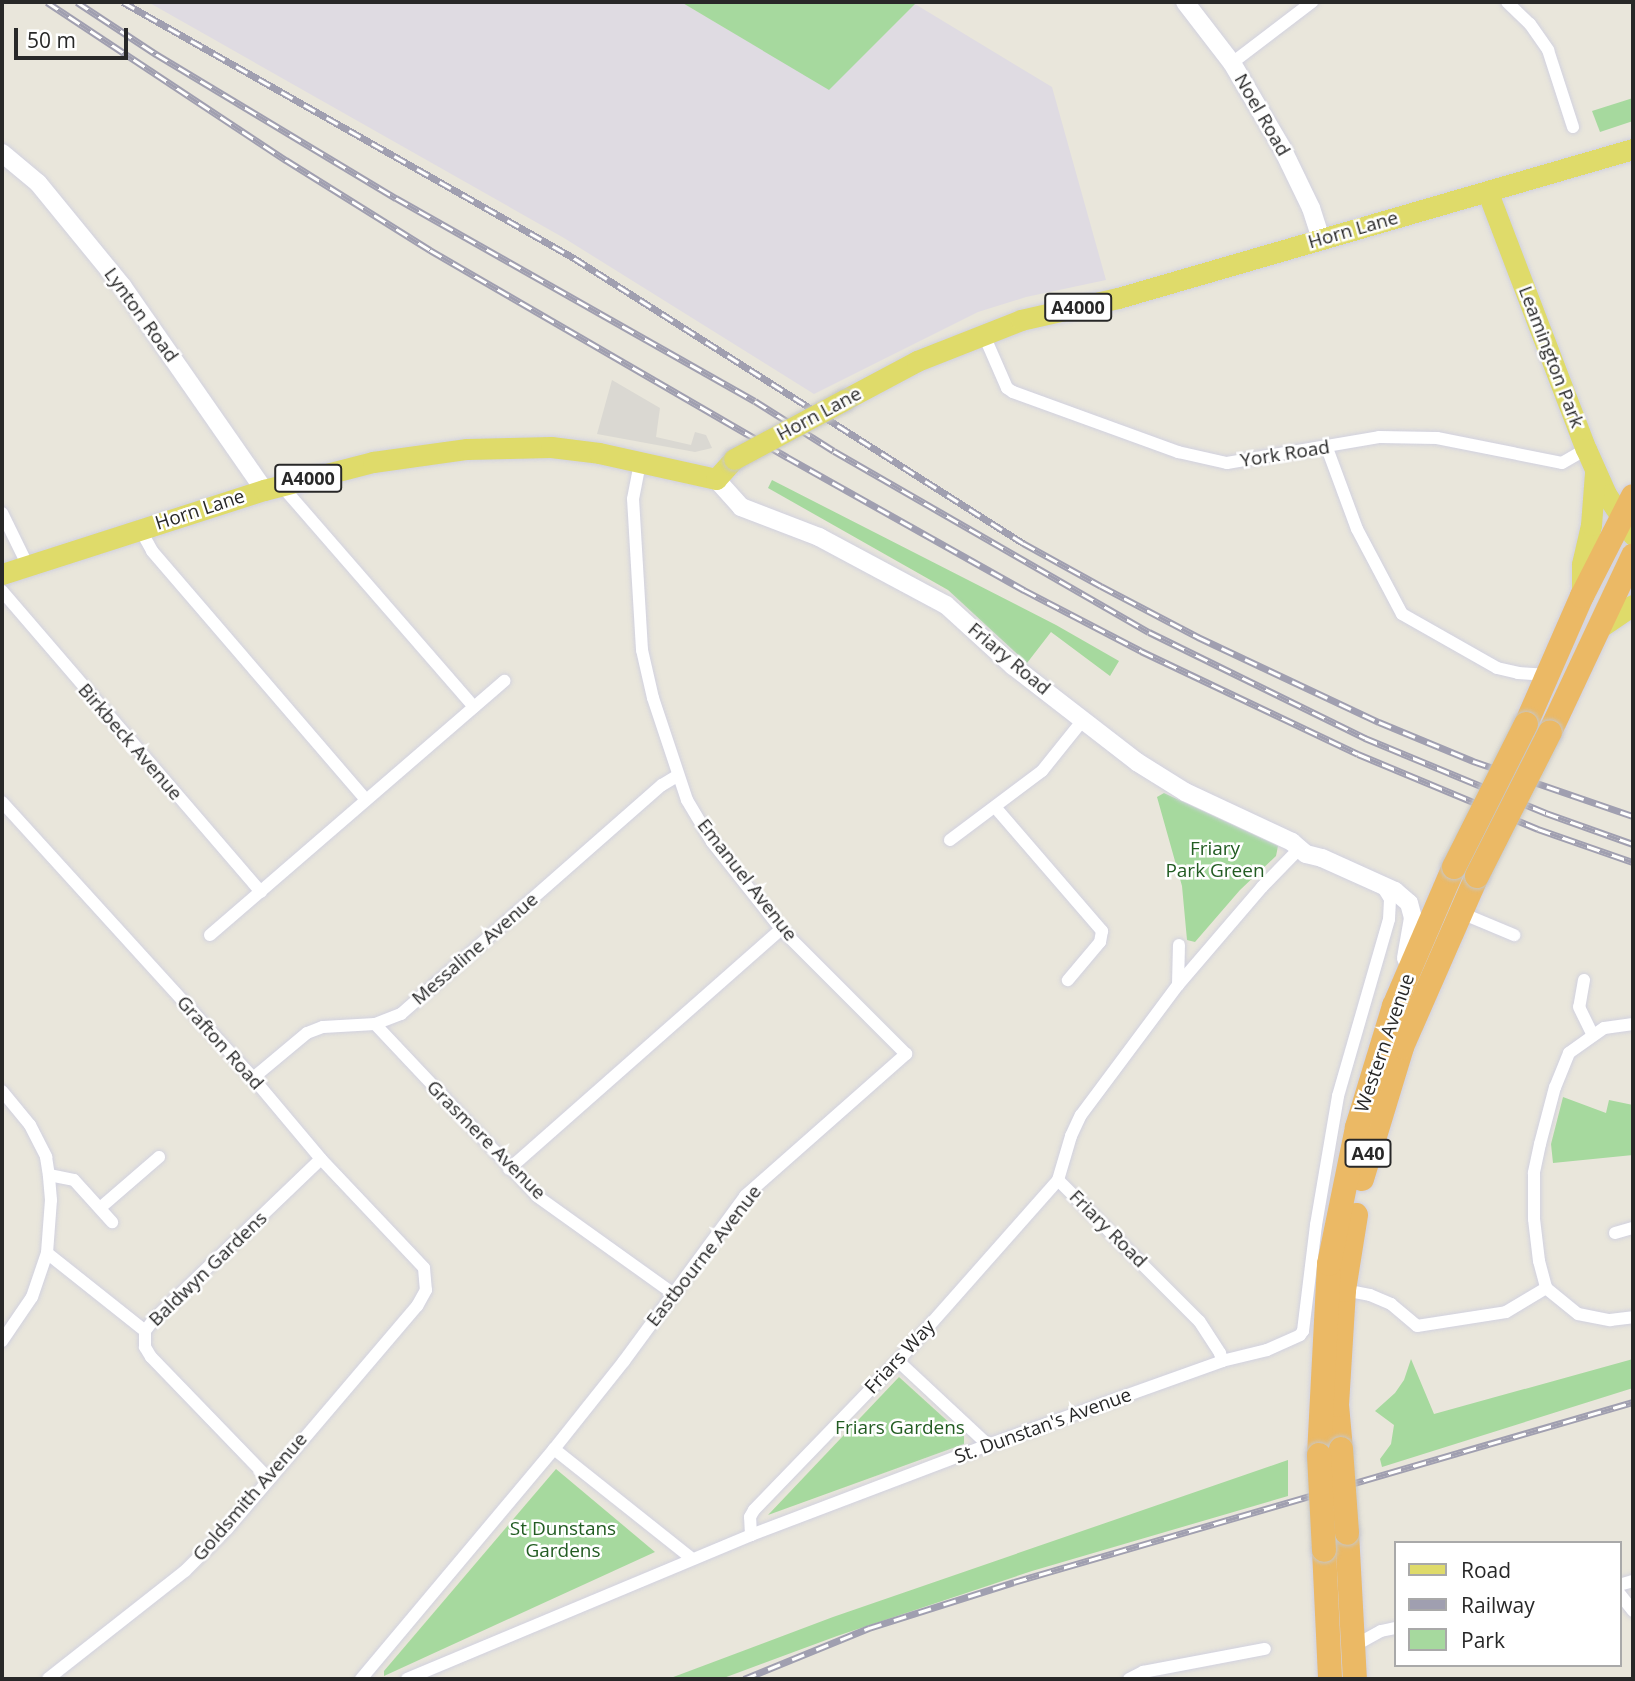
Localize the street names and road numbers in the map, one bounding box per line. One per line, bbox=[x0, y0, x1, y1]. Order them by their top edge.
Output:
street label: Noel Road bbox=[1229, 70, 1295, 160]
street label: Horn Lane bbox=[1305, 206, 1401, 254]
street label: Lynton Road bbox=[99, 263, 183, 367]
street label: Leamington Park bbox=[1513, 283, 1589, 431]
road number: A4000 bbox=[1043, 292, 1113, 321]
street label: Horn Lane bbox=[773, 382, 865, 446]
street label: York Road bbox=[1239, 436, 1331, 472]
road number: A4000 bbox=[273, 464, 343, 492]
street label: Horn Lane bbox=[152, 485, 248, 535]
street label: Friary Road bbox=[963, 618, 1055, 700]
street label: Birkbeck Avenue bbox=[73, 679, 187, 805]
street label: Emanuel Avenue bbox=[692, 814, 802, 946]
street label: Messaline Avenue bbox=[407, 888, 543, 1010]
street label: Western Avenue bbox=[1351, 971, 1419, 1115]
street label: Grafton Road bbox=[172, 991, 268, 1095]
street label: Grasmere Avenue bbox=[422, 1076, 550, 1204]
road number: A40 bbox=[1344, 1138, 1392, 1168]
street label: Eastbourne Avenue bbox=[642, 1181, 766, 1331]
street label: Friary Road bbox=[1064, 1185, 1152, 1273]
street label: Baldwyn Gardens bbox=[144, 1207, 272, 1331]
street label: Friars Way bbox=[860, 1315, 940, 1399]
street label: St. Dunstan's Avenue bbox=[951, 1383, 1135, 1469]
street label: Goldsmith Avenue bbox=[188, 1428, 312, 1566]

